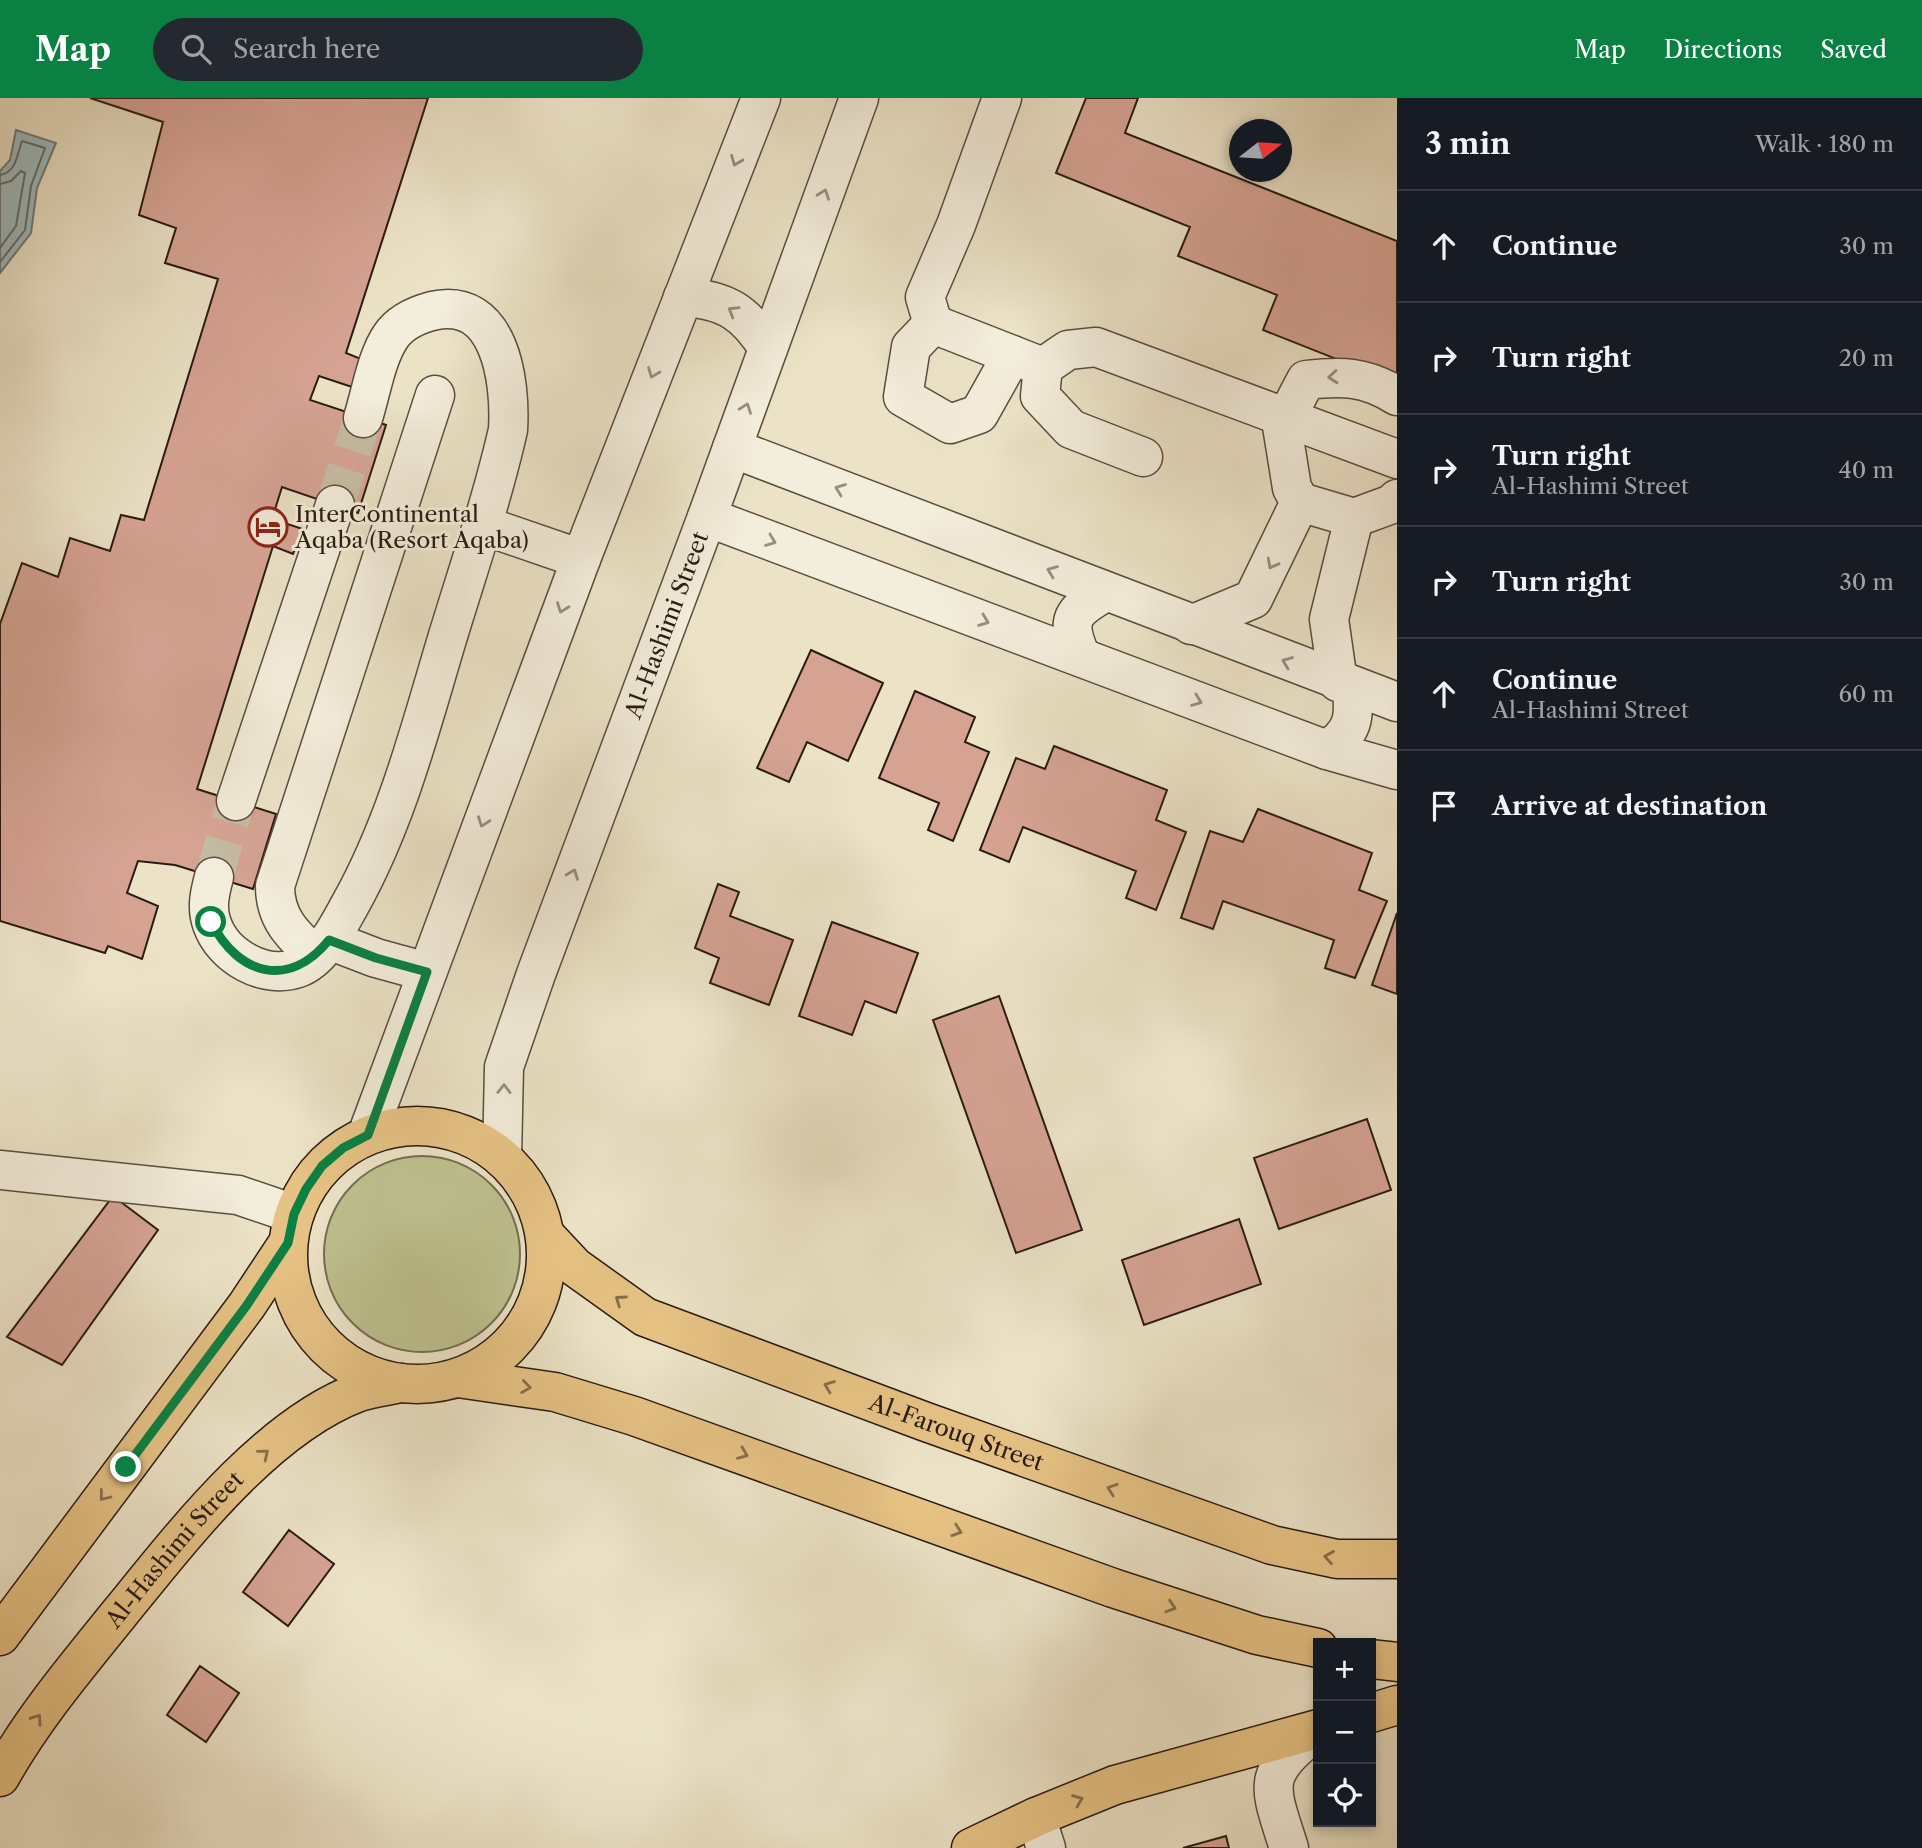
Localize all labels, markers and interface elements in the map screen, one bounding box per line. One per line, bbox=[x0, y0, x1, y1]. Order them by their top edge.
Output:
search box bbox=[153, 18, 643, 81]
text: Map bbox=[35, 29, 111, 70]
icon: search bbox=[177, 30, 215, 68]
text: Search here bbox=[233, 33, 380, 65]
text: Map bbox=[1574, 35, 1626, 64]
text: Directions bbox=[1664, 35, 1782, 64]
text: Saved bbox=[1820, 35, 1887, 64]
north arrow bbox=[1229, 119, 1292, 182]
text: 3 min bbox=[1425, 125, 1511, 162]
text: Walk · 180 m bbox=[1755, 130, 1894, 158]
one-way arrow bbox=[731, 155, 745, 167]
one-way arrow bbox=[816, 189, 830, 201]
icon: ahead bbox=[1425, 227, 1463, 265]
text: Continue bbox=[1492, 230, 1617, 262]
text: 30 m bbox=[1839, 232, 1894, 260]
one-way arrow bbox=[727, 306, 740, 319]
icon: right bbox=[1425, 339, 1463, 377]
text: Turn right bbox=[1492, 342, 1631, 374]
text: 20 m bbox=[1839, 344, 1894, 372]
one-way arrow bbox=[648, 367, 662, 379]
one-way arrow bbox=[1327, 370, 1339, 385]
one-way arrow bbox=[738, 402, 752, 414]
text: Turn right bbox=[1492, 440, 1631, 472]
icon: right bbox=[1425, 451, 1463, 489]
text: 40 m bbox=[1839, 456, 1894, 484]
text: Al-Hashimi Street bbox=[1492, 472, 1689, 500]
one-way arrow bbox=[834, 484, 846, 498]
place label: InterContinental Aqaba (Resort Aqaba) bbox=[294, 500, 529, 554]
hotel icon: InterContinental Aqaba (Resort Aqaba) bbox=[247, 506, 289, 548]
street label: Al-Hashimi Street bbox=[619, 528, 714, 723]
one-way arrow bbox=[764, 532, 776, 546]
one-way arrow bbox=[1266, 557, 1280, 569]
icon: right bbox=[1425, 563, 1463, 601]
one-way arrow bbox=[1046, 566, 1058, 580]
text: Turn right bbox=[1492, 566, 1631, 598]
text: 30 m bbox=[1839, 568, 1894, 596]
one-way arrow bbox=[557, 602, 571, 614]
one-way arrow bbox=[977, 613, 989, 627]
one-way arrow bbox=[1281, 657, 1293, 671]
text: Continue bbox=[1492, 664, 1617, 696]
icon: ahead bbox=[1425, 675, 1463, 713]
text: 60 m bbox=[1838, 680, 1894, 708]
one-way arrow bbox=[1190, 693, 1202, 707]
text: Al-Hashimi Street bbox=[1492, 696, 1689, 724]
icon: arrive bbox=[1425, 787, 1463, 825]
text: Arrive at destination bbox=[1492, 790, 1767, 822]
one-way arrow bbox=[477, 815, 491, 827]
one-way arrow bbox=[565, 868, 579, 880]
route start bbox=[195, 906, 226, 937]
one-way arrow bbox=[496, 1084, 512, 1094]
one-way arrow bbox=[614, 1295, 627, 1308]
one-way arrow bbox=[520, 1380, 532, 1395]
one-way arrow bbox=[824, 1381, 836, 1395]
street label: Al-Farouq Street bbox=[864, 1388, 1047, 1477]
one-way arrow bbox=[736, 1446, 748, 1460]
one-way arrow bbox=[256, 1449, 268, 1462]
route end bbox=[110, 1451, 141, 1482]
street label: Al-Hashimi Street bbox=[99, 1465, 249, 1634]
one-way arrow bbox=[1107, 1483, 1119, 1497]
one-way arrow bbox=[100, 1488, 113, 1501]
one-way arrow bbox=[950, 1523, 962, 1538]
one-way arrow bbox=[1323, 1550, 1335, 1565]
one-way arrow bbox=[1164, 1599, 1177, 1613]
map controls bbox=[1313, 1638, 1376, 1827]
button: + bbox=[1313, 1638, 1376, 1701]
button: − bbox=[1313, 1701, 1376, 1764]
one-way arrow bbox=[29, 1714, 41, 1727]
button: locate bbox=[1313, 1764, 1376, 1827]
one-way arrow bbox=[1071, 1795, 1083, 1809]

